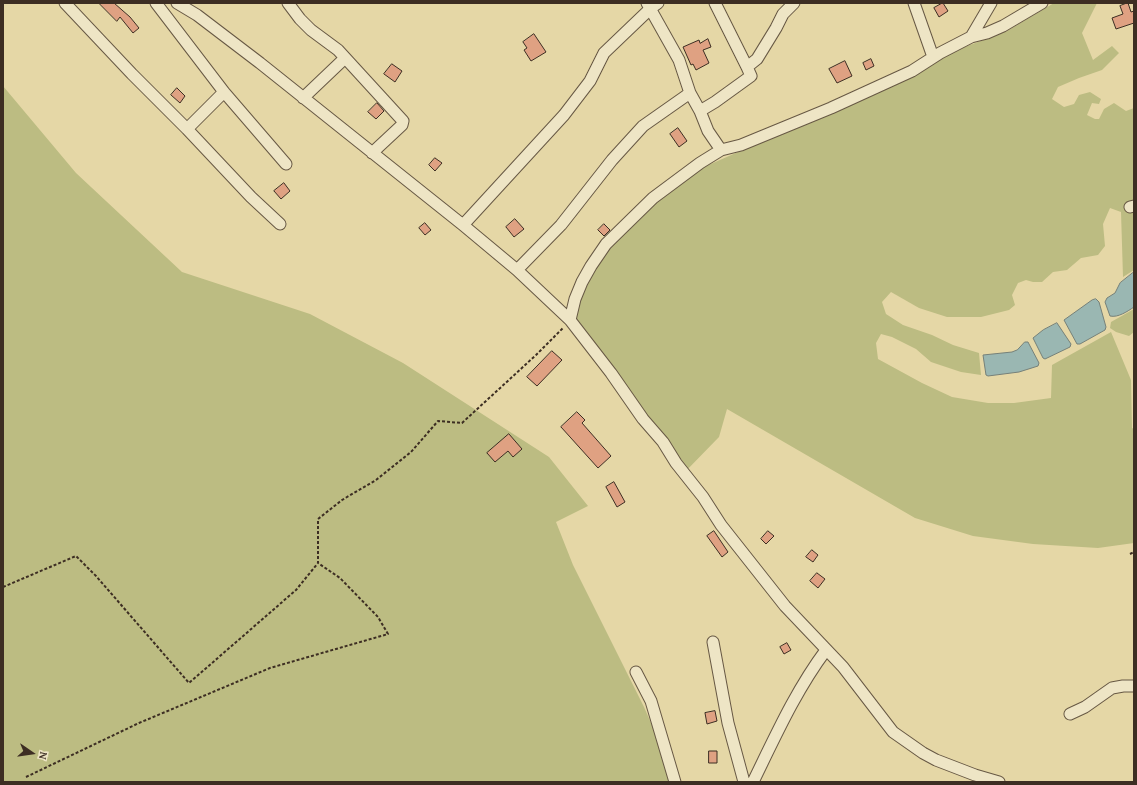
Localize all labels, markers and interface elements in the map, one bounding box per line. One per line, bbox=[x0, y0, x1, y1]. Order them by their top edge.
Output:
north arrow bbox=[12, 733, 52, 773]
text: N bbox=[35, 750, 52, 761]

